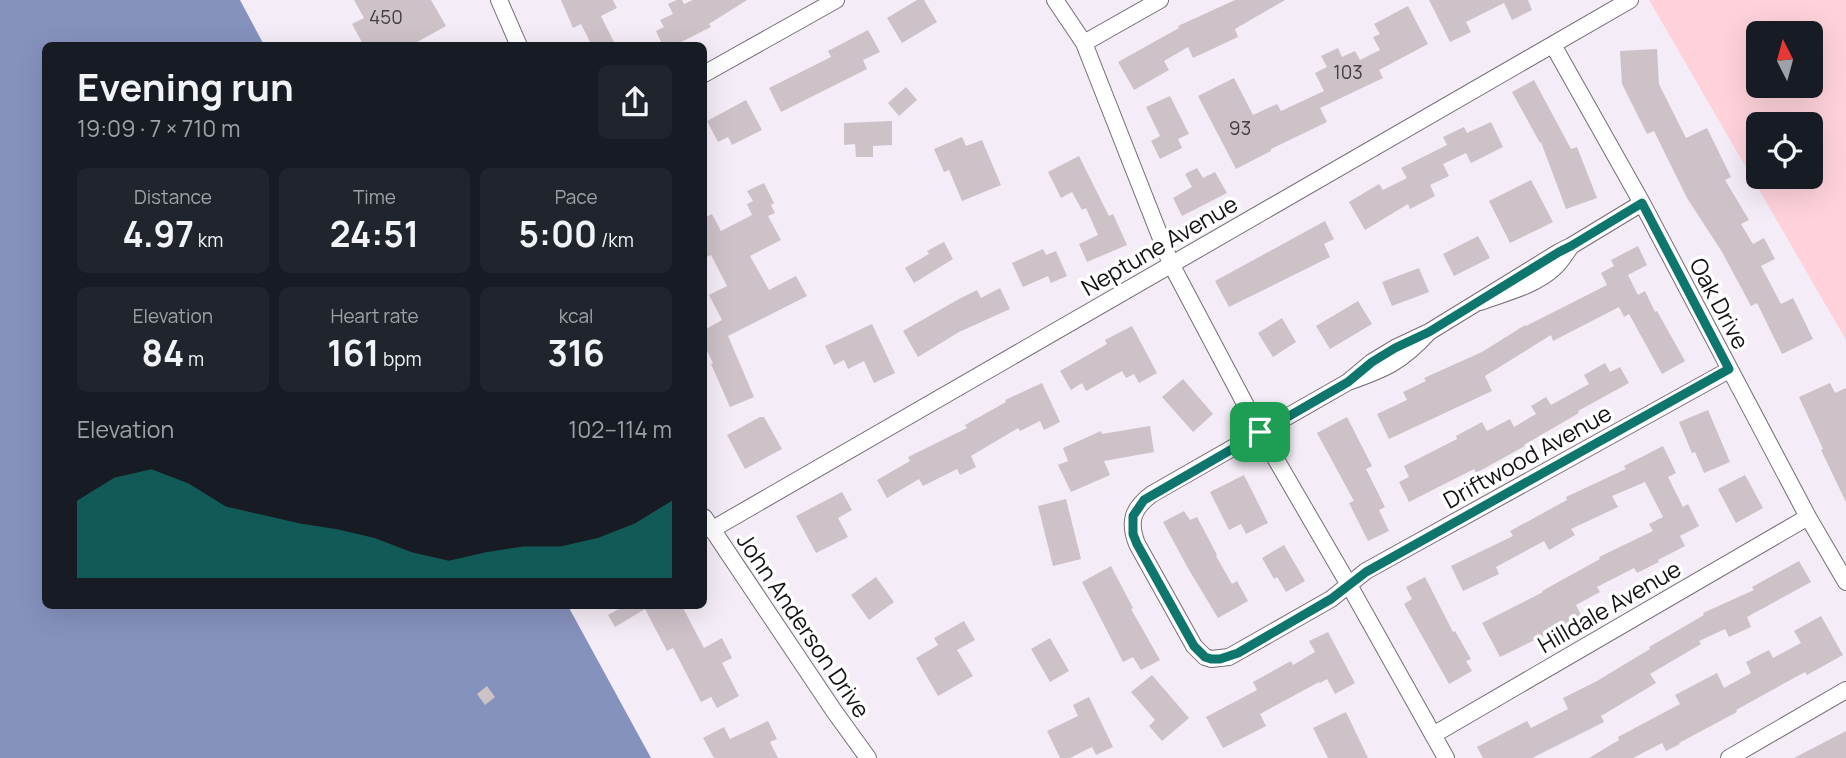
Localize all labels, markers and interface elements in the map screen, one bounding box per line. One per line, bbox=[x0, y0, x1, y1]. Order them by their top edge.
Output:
house number: 450 bbox=[369, 4, 403, 30]
north arrow bbox=[1746, 21, 1824, 98]
map controls bbox=[1746, 21, 1823, 189]
house number: 103 bbox=[1333, 59, 1363, 85]
text: Evening run bbox=[77, 60, 294, 112]
button: share bbox=[598, 65, 672, 139]
text: 19:09 · 7 × 710 m bbox=[77, 112, 240, 144]
button: locate bbox=[1746, 112, 1823, 189]
house number: 93 bbox=[1229, 115, 1251, 141]
text: Distance bbox=[134, 184, 212, 210]
text: Time bbox=[353, 184, 396, 210]
text: Pace bbox=[555, 184, 598, 210]
street label: Neptune Avenue bbox=[1075, 187, 1243, 303]
text: 4.97 bbox=[122, 210, 194, 258]
text: 24:51 bbox=[330, 210, 419, 258]
text: 5:00 bbox=[519, 210, 597, 258]
text: km bbox=[194, 227, 223, 253]
text: /km bbox=[597, 227, 634, 253]
street label: Oak Drive bbox=[1683, 252, 1757, 354]
text: Elevation bbox=[133, 303, 213, 329]
text: Heart rate bbox=[330, 303, 419, 329]
text: kcal bbox=[559, 303, 594, 329]
text: 84 bbox=[141, 329, 184, 377]
text: 161 bbox=[327, 329, 379, 377]
text: 316 bbox=[547, 329, 605, 377]
text: m bbox=[184, 346, 204, 372]
text: bpm bbox=[379, 346, 422, 372]
street label: Driftwood Avenue bbox=[1437, 396, 1617, 516]
pin bbox=[1230, 402, 1290, 462]
text: Elevation bbox=[77, 413, 174, 445]
text: 102–114 m bbox=[568, 413, 672, 445]
icon: arrive bbox=[1241, 413, 1279, 451]
street label: John Anderson Drive bbox=[730, 526, 878, 724]
street label: Hilldale Avenue bbox=[1532, 552, 1686, 660]

